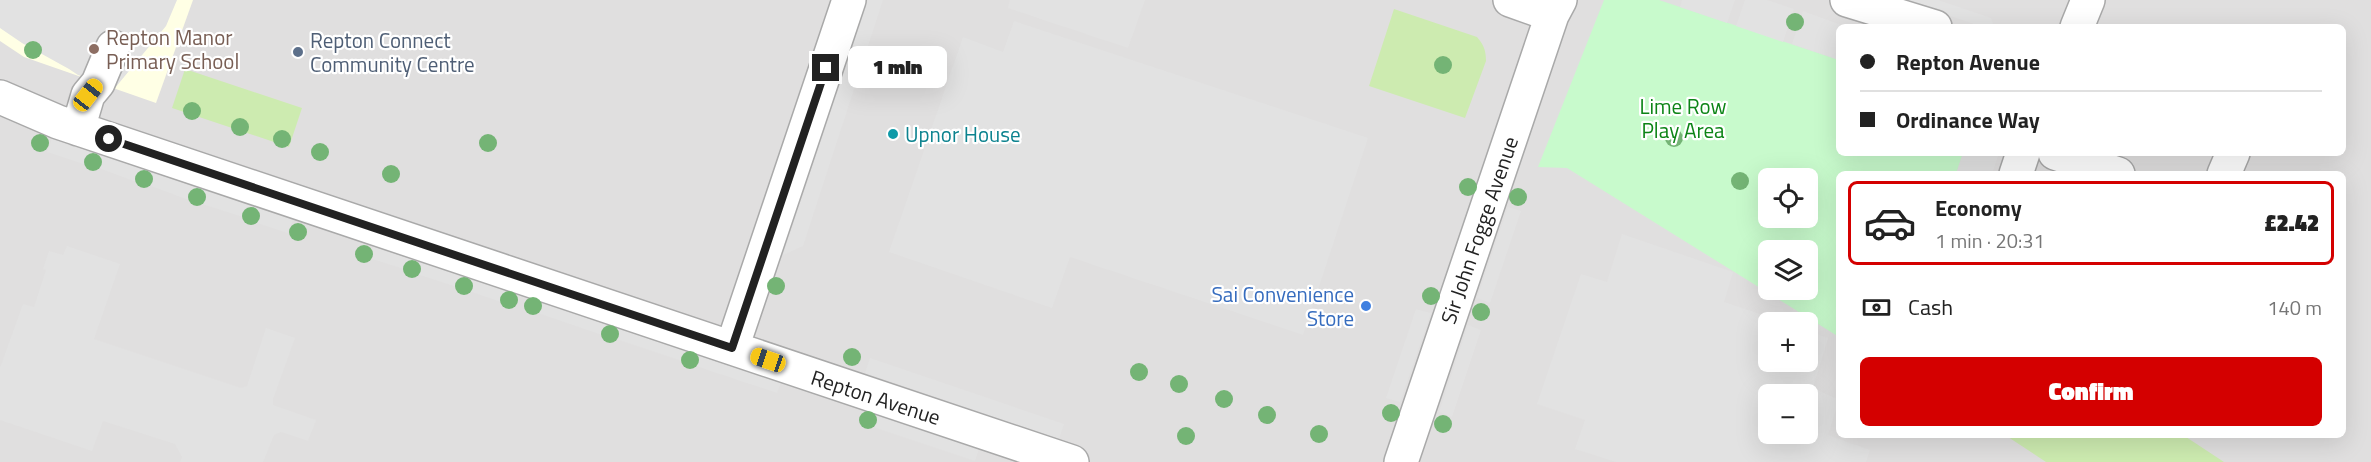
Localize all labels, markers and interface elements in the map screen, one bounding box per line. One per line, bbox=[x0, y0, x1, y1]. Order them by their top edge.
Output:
place label: Repton Manor Primary School bbox=[106, 21, 239, 77]
place label: Repton Connect Community Centre bbox=[310, 24, 475, 80]
marker: Repton Manor Primary School bbox=[87, 42, 101, 56]
marker: Repton Connect Community Centre bbox=[291, 45, 305, 59]
text: Repton Avenue bbox=[1896, 45, 2040, 79]
callout: 1 min bbox=[847, 47, 946, 89]
text: 1 min bbox=[873, 51, 922, 82]
route end bbox=[812, 54, 839, 81]
car bbox=[70, 75, 106, 115]
park label: Lime Row Play Area bbox=[1639, 90, 1727, 146]
text: Ordinance Way bbox=[1896, 103, 2040, 137]
place label: Upnor House bbox=[905, 118, 1021, 150]
route start bbox=[95, 125, 122, 152]
marker: Upnor House bbox=[886, 127, 900, 141]
street label: Sir John Fogge Avenue bbox=[1432, 132, 1526, 328]
map controls bbox=[1758, 168, 1818, 444]
button: locate bbox=[1758, 168, 1818, 228]
text: Economy bbox=[1935, 191, 2022, 225]
icon: car bbox=[1863, 196, 1917, 250]
text: £2.42 bbox=[2264, 206, 2319, 240]
text: 1 min · 20:31 bbox=[1935, 225, 2045, 256]
button: layers bbox=[1758, 240, 1818, 300]
place label: Sai Convenience Store bbox=[1211, 278, 1354, 334]
text: Cash bbox=[1908, 290, 1953, 324]
icon: cash bbox=[1860, 291, 1893, 324]
text: 140 m bbox=[2267, 292, 2322, 323]
marker: Sai Convenience Store bbox=[1359, 299, 1373, 313]
button: + bbox=[1758, 312, 1818, 372]
car bbox=[748, 346, 788, 374]
button: Confirm bbox=[1860, 357, 2322, 426]
street label: Repton Avenue bbox=[807, 361, 945, 433]
button: − bbox=[1758, 384, 1818, 444]

